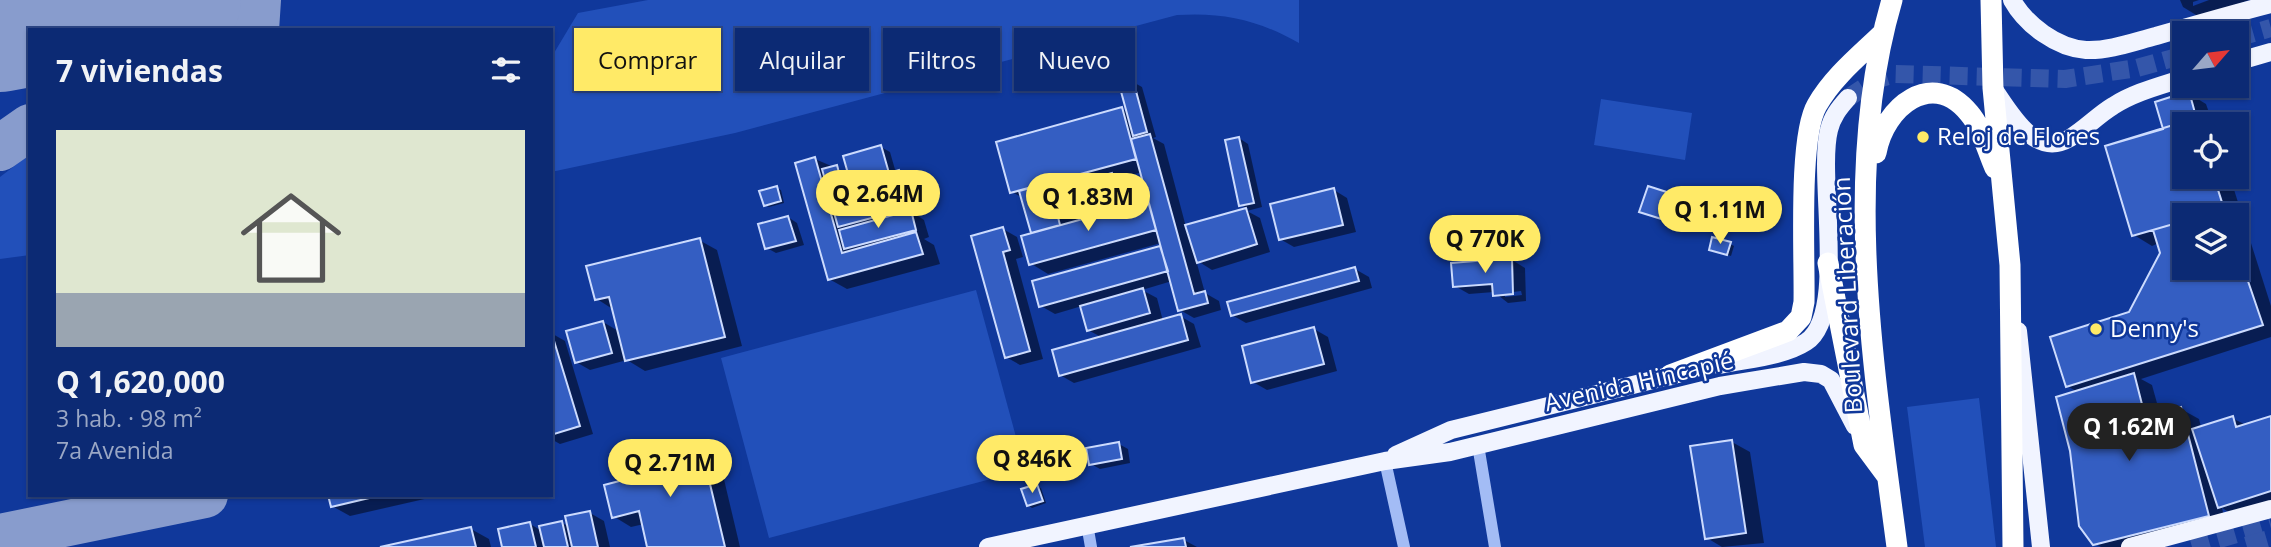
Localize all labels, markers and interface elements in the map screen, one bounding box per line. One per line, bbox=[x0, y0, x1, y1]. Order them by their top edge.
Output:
north arrow bbox=[2172, 21, 2249, 98]
map controls bbox=[2172, 21, 2249, 280]
chip: Comprar bbox=[574, 28, 721, 91]
chip: Alquilar bbox=[735, 28, 869, 91]
chip: Filtros bbox=[883, 28, 1000, 91]
chip: Nuevo bbox=[1014, 28, 1135, 91]
text: 7 viviendas bbox=[56, 50, 223, 91]
icon: filters bbox=[487, 51, 525, 89]
button: locate bbox=[2172, 112, 2249, 189]
place label: Reloj de Flores bbox=[1937, 119, 2100, 152]
marker: Reloj de Flores bbox=[1915, 129, 1931, 145]
pin: Q 2.64M bbox=[813, 170, 943, 230]
pin: Q 1.83M bbox=[1023, 174, 1153, 233]
icon: home bbox=[228, 175, 354, 301]
street label: Boulevard Liberación bbox=[1824, 176, 1869, 414]
text: Q 2.64M bbox=[832, 177, 924, 209]
text: Q 1.83M bbox=[1042, 180, 1134, 212]
pin: Q 1.11M bbox=[1655, 187, 1785, 246]
text: Q 1.11M bbox=[1674, 193, 1766, 225]
button: layers bbox=[2172, 203, 2249, 280]
pin: Q 770K bbox=[1428, 216, 1542, 275]
text: Q 770K bbox=[1445, 222, 1525, 254]
place label: Denny's bbox=[2110, 311, 2199, 344]
marker: Denny's bbox=[2088, 321, 2104, 337]
street label: Avenida Hincapié bbox=[1541, 343, 1736, 418]
text: Q 1,620,000 bbox=[56, 361, 225, 402]
text: 3 hab. · 98 m² bbox=[56, 402, 202, 434]
pin: Q 1.62M bbox=[2064, 404, 2194, 463]
text: Q 1.62M bbox=[2083, 410, 2175, 442]
text: 7a Avenida bbox=[56, 434, 174, 466]
pin: Q 846K bbox=[975, 435, 1089, 495]
pin: Q 2.71M bbox=[605, 440, 735, 499]
text: Q 846K bbox=[992, 442, 1072, 474]
text: Q 2.71M bbox=[624, 446, 716, 478]

